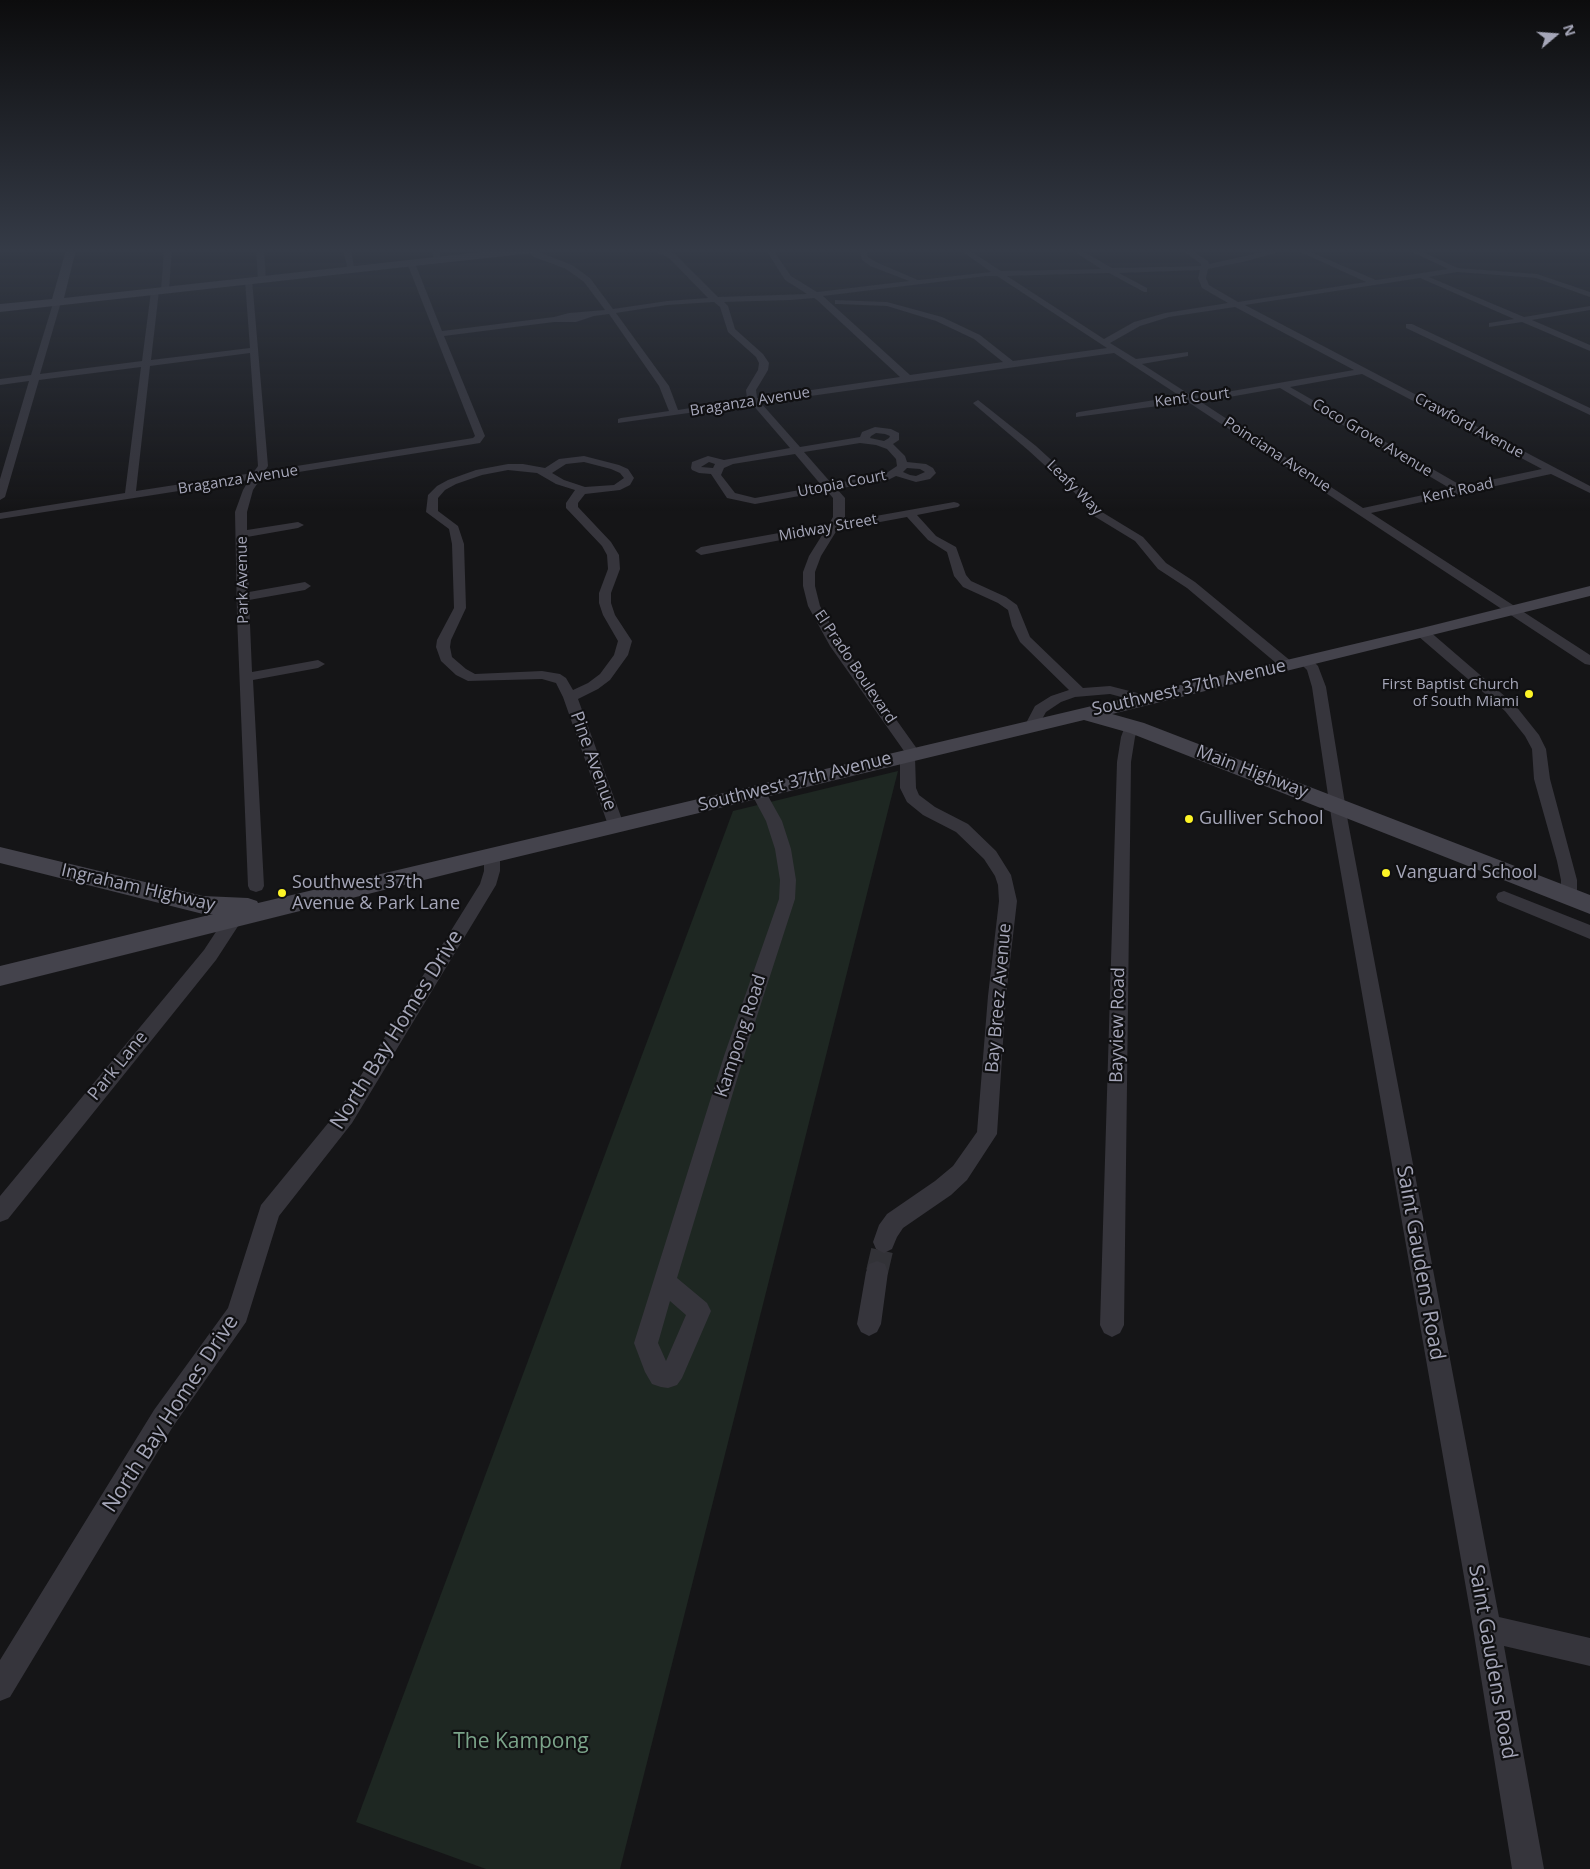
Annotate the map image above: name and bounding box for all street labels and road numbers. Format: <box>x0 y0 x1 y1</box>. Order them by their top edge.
street label: Braganza Avenue <box>689 384 811 420</box>
street label: Kent Court <box>1154 384 1230 412</box>
street label: Crawford Avenue <box>1411 390 1527 462</box>
street label: Coco Grove Avenue <box>1309 395 1435 481</box>
street label: Poinciana Avenue <box>1220 414 1334 496</box>
street label: Leafy Way <box>1043 457 1105 519</box>
street label: Braganza Avenue <box>177 462 299 498</box>
street label: Utopia Court <box>796 467 888 501</box>
street label: Kent Road <box>1421 475 1495 507</box>
street label: Midway Street <box>777 510 879 546</box>
street label: Park Avenue <box>233 536 253 624</box>
street label: El Prado Boulevard <box>810 607 900 727</box>
street label: Southwest 37th Avenue <box>1090 655 1288 721</box>
street label: Pine Avenue <box>565 709 621 813</box>
street label: Main Highway <box>1193 741 1311 803</box>
street label: Southwest 37th Avenue <box>696 748 894 816</box>
street label: Ingraham Highway <box>59 860 217 916</box>
street label: Bay Breez Avenue <box>982 922 1016 1074</box>
street label: North Bay Homes Drive <box>325 926 469 1134</box>
street label: Bayview Road <box>1106 967 1130 1083</box>
street label: Kampong Road <box>711 972 771 1100</box>
street label: Park Lane <box>84 1027 152 1105</box>
street label: Saint Gaudens Road <box>1390 1164 1450 1362</box>
street label: North Bay Homes Drive <box>98 1311 244 1517</box>
street label: Saint Gaudens Road <box>1462 1563 1522 1761</box>

